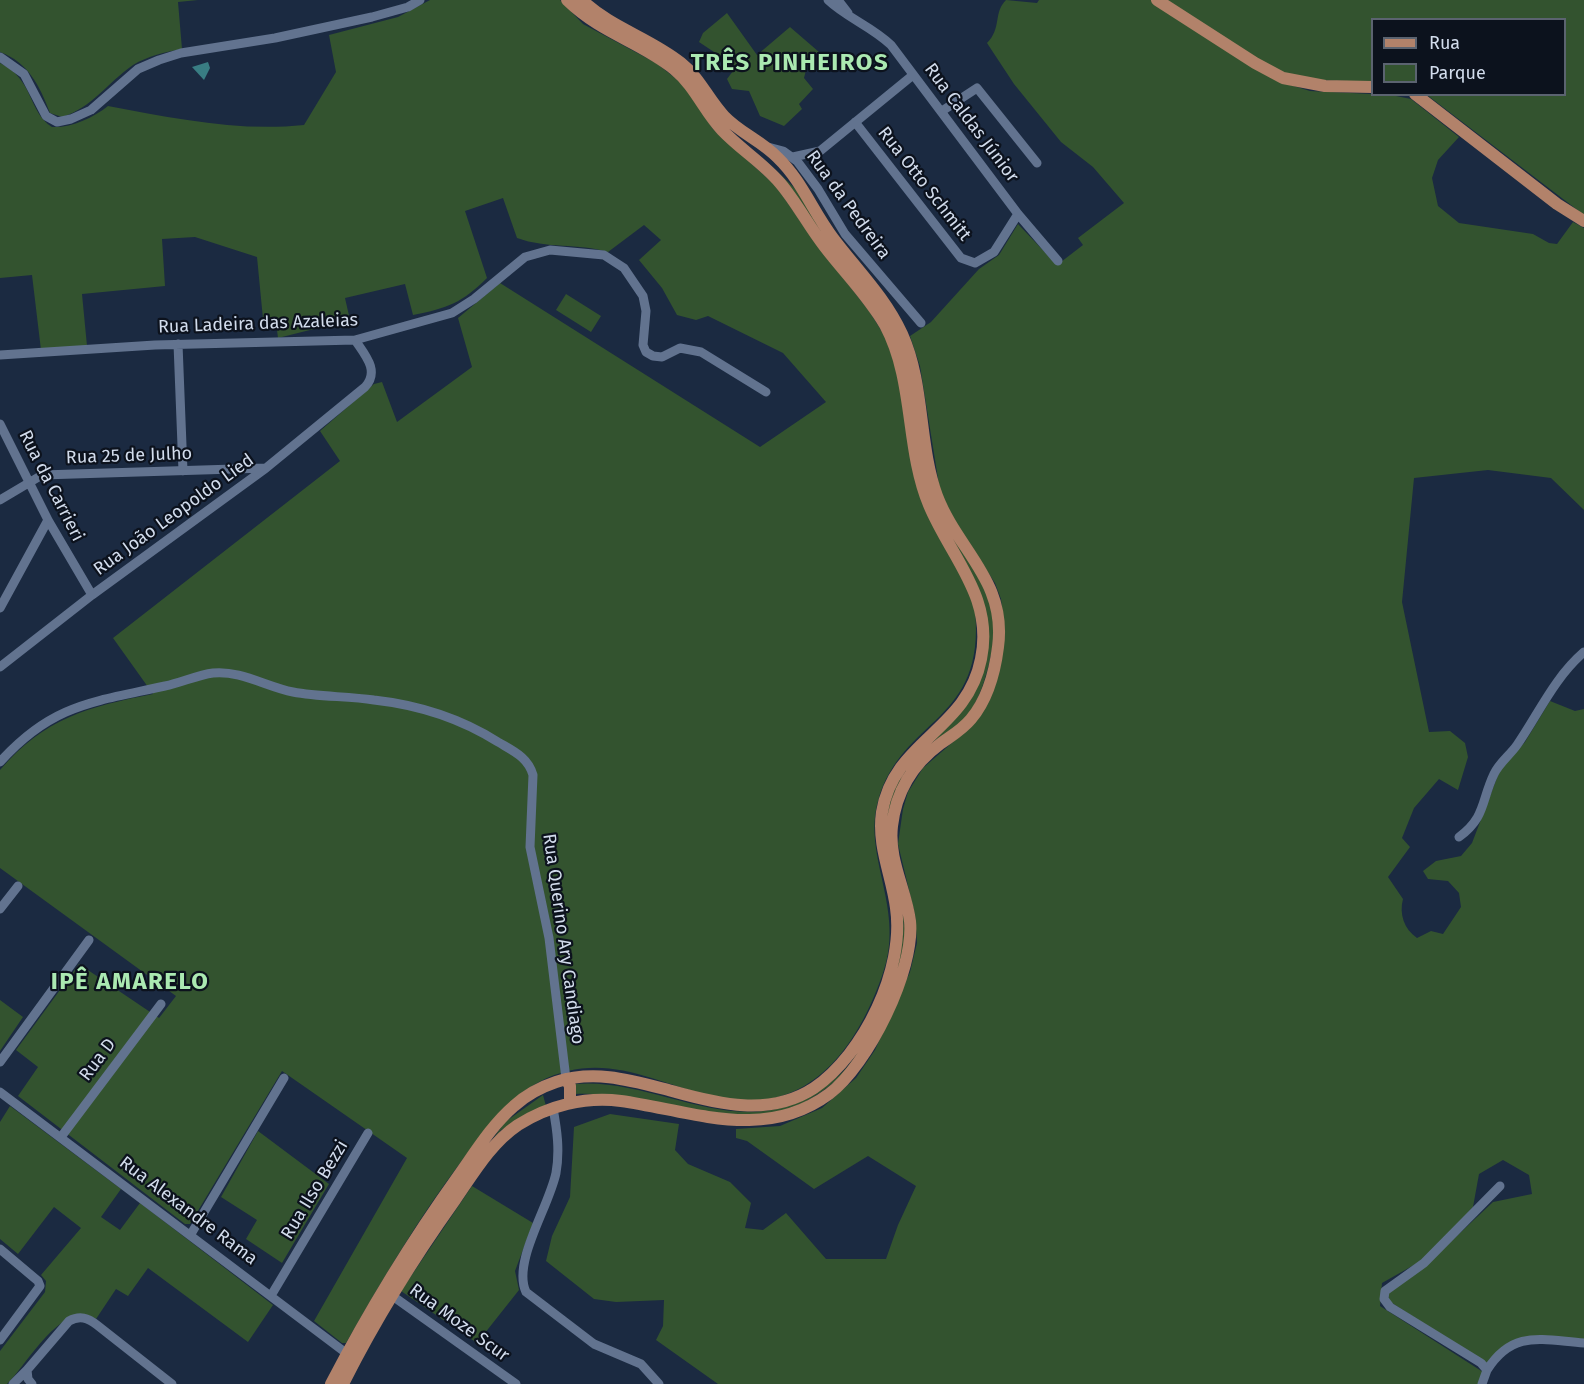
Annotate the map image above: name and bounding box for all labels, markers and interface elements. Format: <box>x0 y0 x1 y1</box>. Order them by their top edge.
legend <box>1371 18 1566 96</box>
text: Rua <box>1429 32 1460 54</box>
district label: TRÊS PINHEIROS <box>691 49 889 77</box>
street label: Rua Caldas Júnior <box>919 59 1023 187</box>
text: Parque <box>1429 62 1486 84</box>
street label: Rua Otto Schmitt <box>873 123 975 245</box>
street label: Rua da Pedreira <box>801 146 895 264</box>
street label: Rua Ladeira das Azaleias <box>158 310 358 338</box>
street label: Rua da Carrieri <box>14 427 88 545</box>
street label: Rua 25 de Julho <box>66 443 192 469</box>
street label: Rua João Leopoldo Lied <box>90 450 258 580</box>
street label: Rua Querino Ary Candiago <box>538 832 588 1046</box>
district label: IPÊ AMARELO <box>51 968 209 996</box>
street label: Rua D <box>75 1035 121 1085</box>
street label: Rua Ilso Bezzi <box>277 1137 353 1243</box>
street label: Rua Alexandre Rama <box>115 1152 261 1270</box>
street label: Rua Moze Scur <box>405 1279 513 1367</box>

